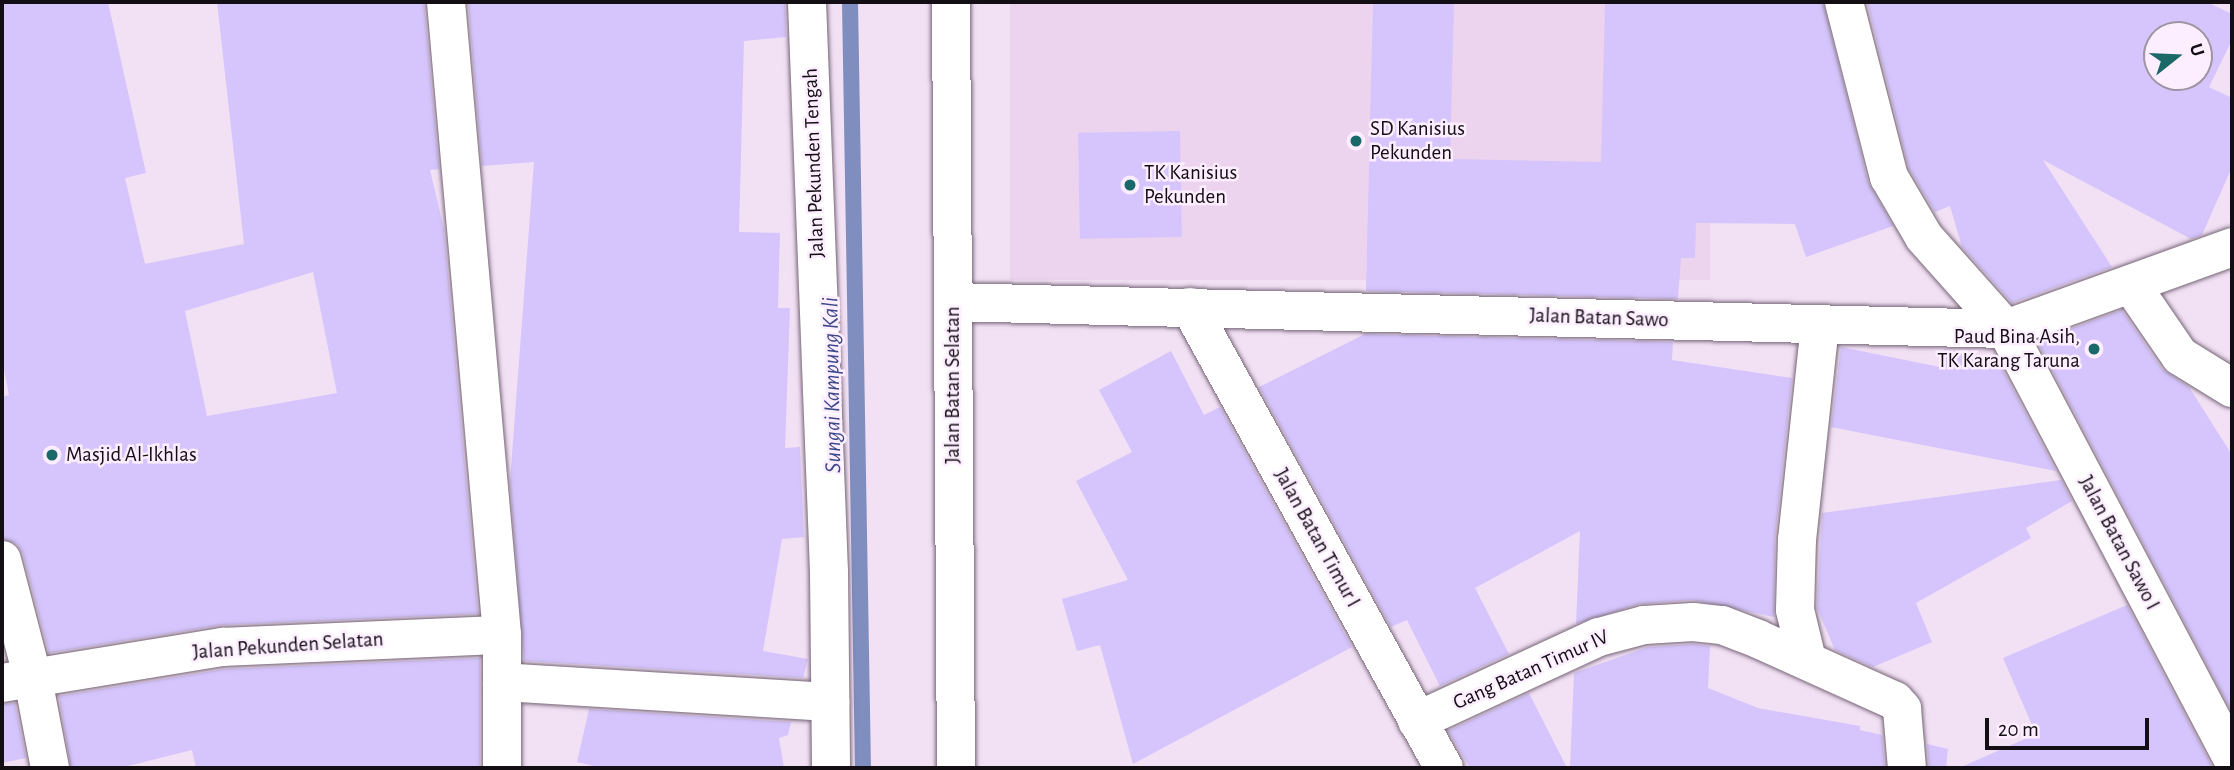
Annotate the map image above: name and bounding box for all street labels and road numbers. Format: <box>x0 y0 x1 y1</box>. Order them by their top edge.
street label: Jalan Pekunden Tengah <box>798 67 830 259</box>
street label: Jalan Batan Sawo <box>1529 303 1669 333</box>
street label: Jalan Batan Selatan <box>940 306 966 464</box>
street label: Jalan Batan Timur I <box>1268 464 1366 612</box>
street label: Jalan Batan Sawo I <box>2073 472 2165 614</box>
street label: Gang Batan Timur IV <box>1449 624 1613 716</box>
street label: Jalan Pekunden Selatan <box>192 627 384 665</box>

